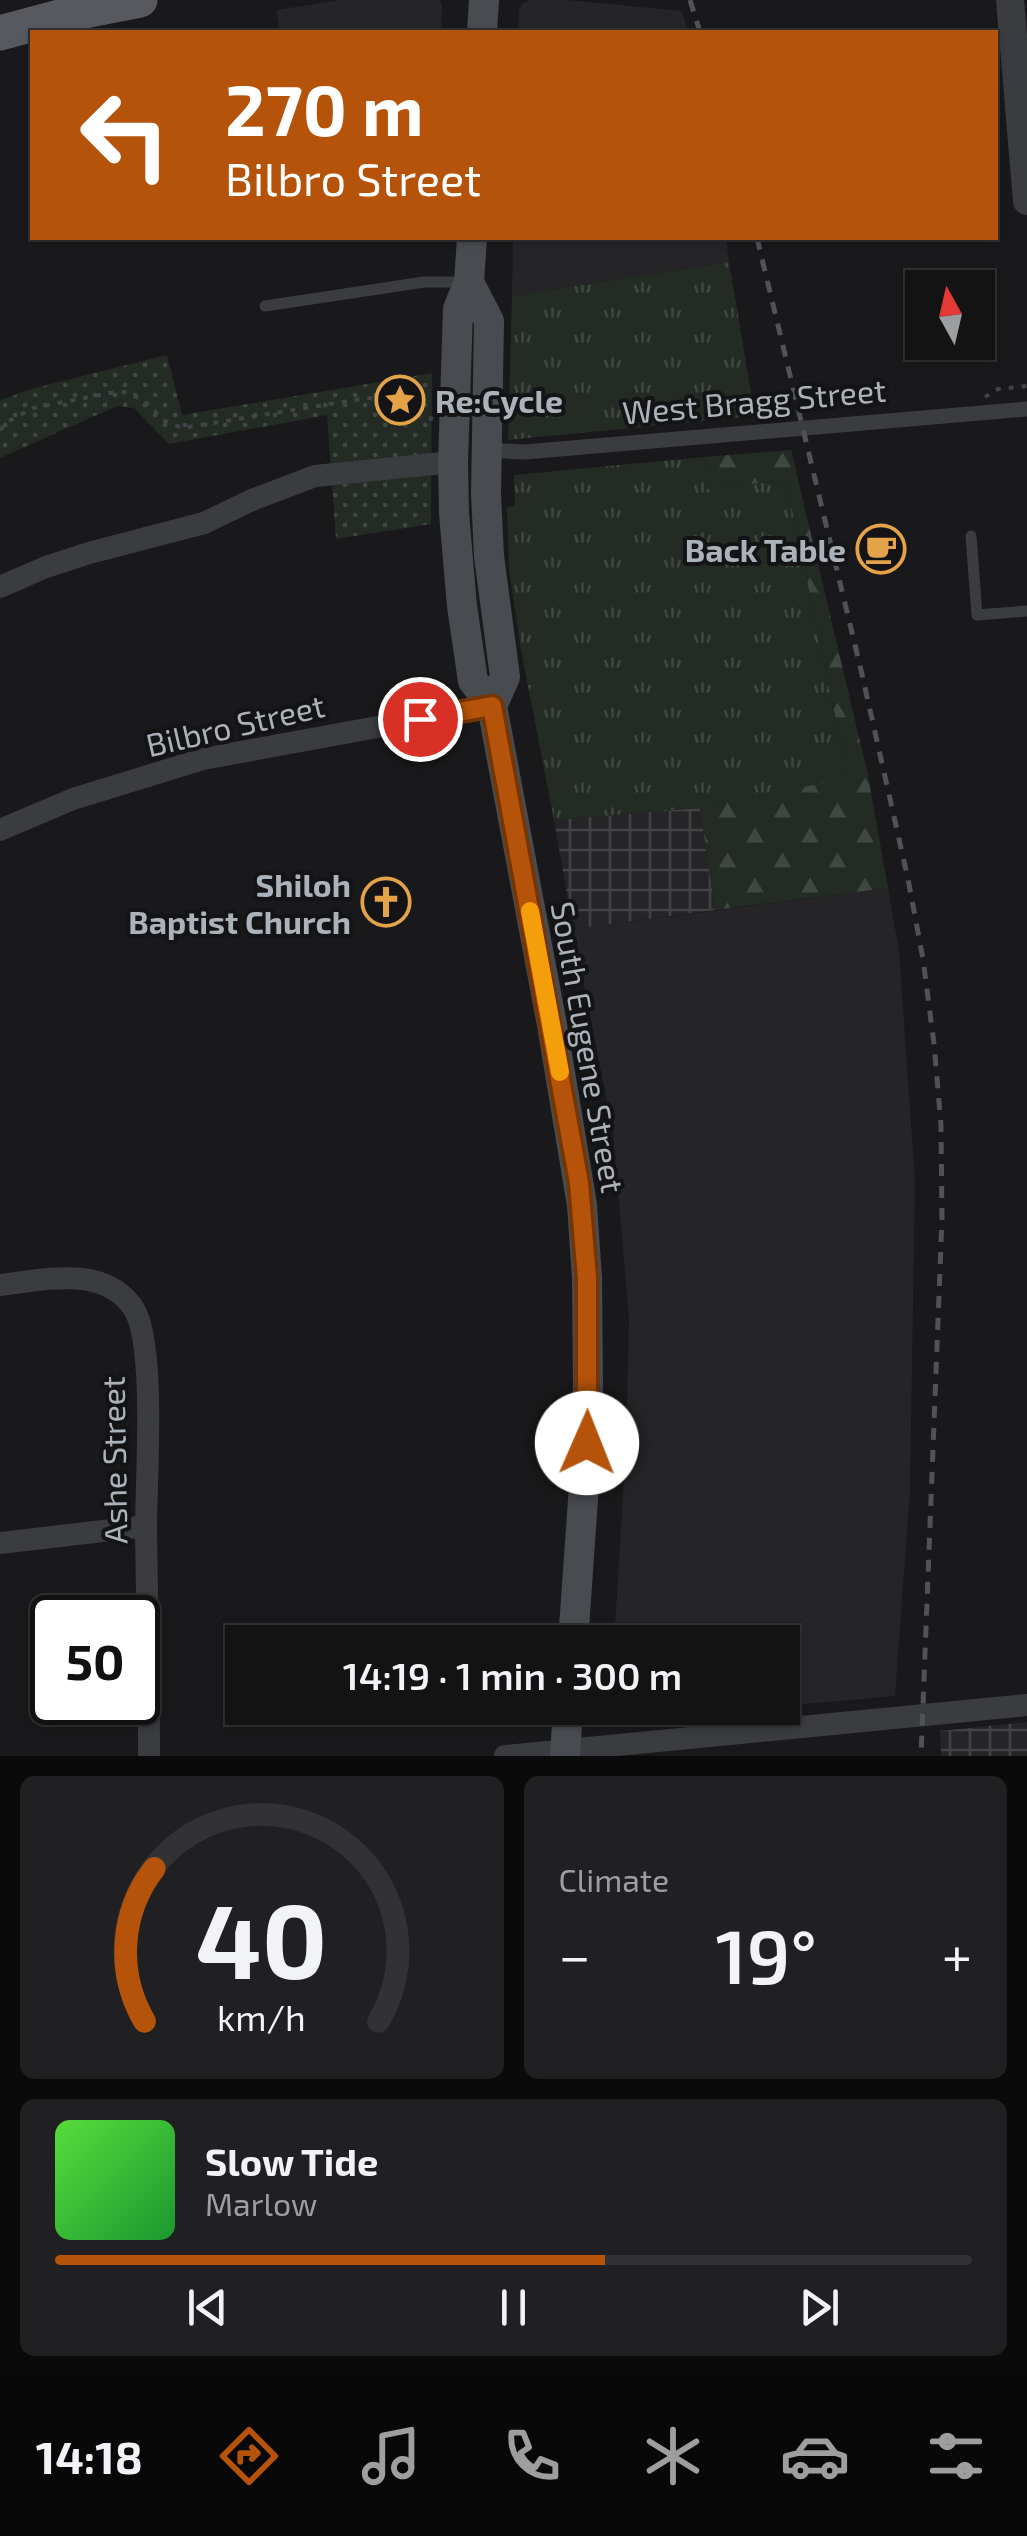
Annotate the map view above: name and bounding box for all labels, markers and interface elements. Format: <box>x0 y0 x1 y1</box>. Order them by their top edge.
text: 270 m <box>225 66 424 150</box>
icon: left <box>60 70 190 200</box>
text: Bilbro Street <box>225 151 481 205</box>
north arrow <box>905 270 995 360</box>
map controls <box>905 270 995 360</box>
street label: West Bragg Street <box>621 370 887 430</box>
place icon: Re:Cycle <box>374 374 426 426</box>
place label: Re:Cycle <box>435 381 563 420</box>
cafe icon: Back Table <box>855 523 907 575</box>
place label: Back Table <box>685 530 846 568</box>
pin <box>378 677 463 762</box>
street label: Bilbro Street <box>142 685 328 763</box>
icon: arrive <box>393 692 448 747</box>
place label: Shiloh Baptist Church <box>128 865 351 940</box>
church icon: Shiloh Baptist Church <box>360 876 412 928</box>
street label: South Eugene Street <box>545 898 633 1196</box>
street label: Ashe Street <box>93 1376 133 1544</box>
position arrow <box>535 1391 639 1495</box>
speed limit sign: 50 <box>30 1595 160 1725</box>
text: 14:19 · 1 min · 300 m <box>343 1652 682 1698</box>
text: Climate <box>559 1860 669 1898</box>
text: 40 <box>196 1875 328 2000</box>
text: 19° <box>715 1909 817 1999</box>
text: − <box>559 1921 591 1987</box>
text: + <box>942 1921 972 1987</box>
text: km/h <box>217 1995 306 2038</box>
text: Slow Tide <box>205 2138 378 2184</box>
text: Marlow <box>205 2184 317 2222</box>
icon: previous <box>180 2280 235 2335</box>
icon: pause <box>486 2280 541 2335</box>
icon: next <box>792 2280 847 2335</box>
icon: directions <box>214 2421 284 2491</box>
icon: music <box>356 2421 426 2491</box>
icon: phone <box>497 2421 567 2491</box>
icon: climate <box>638 2421 708 2491</box>
icon: car <box>780 2421 850 2491</box>
icon: filters <box>921 2421 991 2491</box>
text: 14:18 <box>36 2429 143 2483</box>

